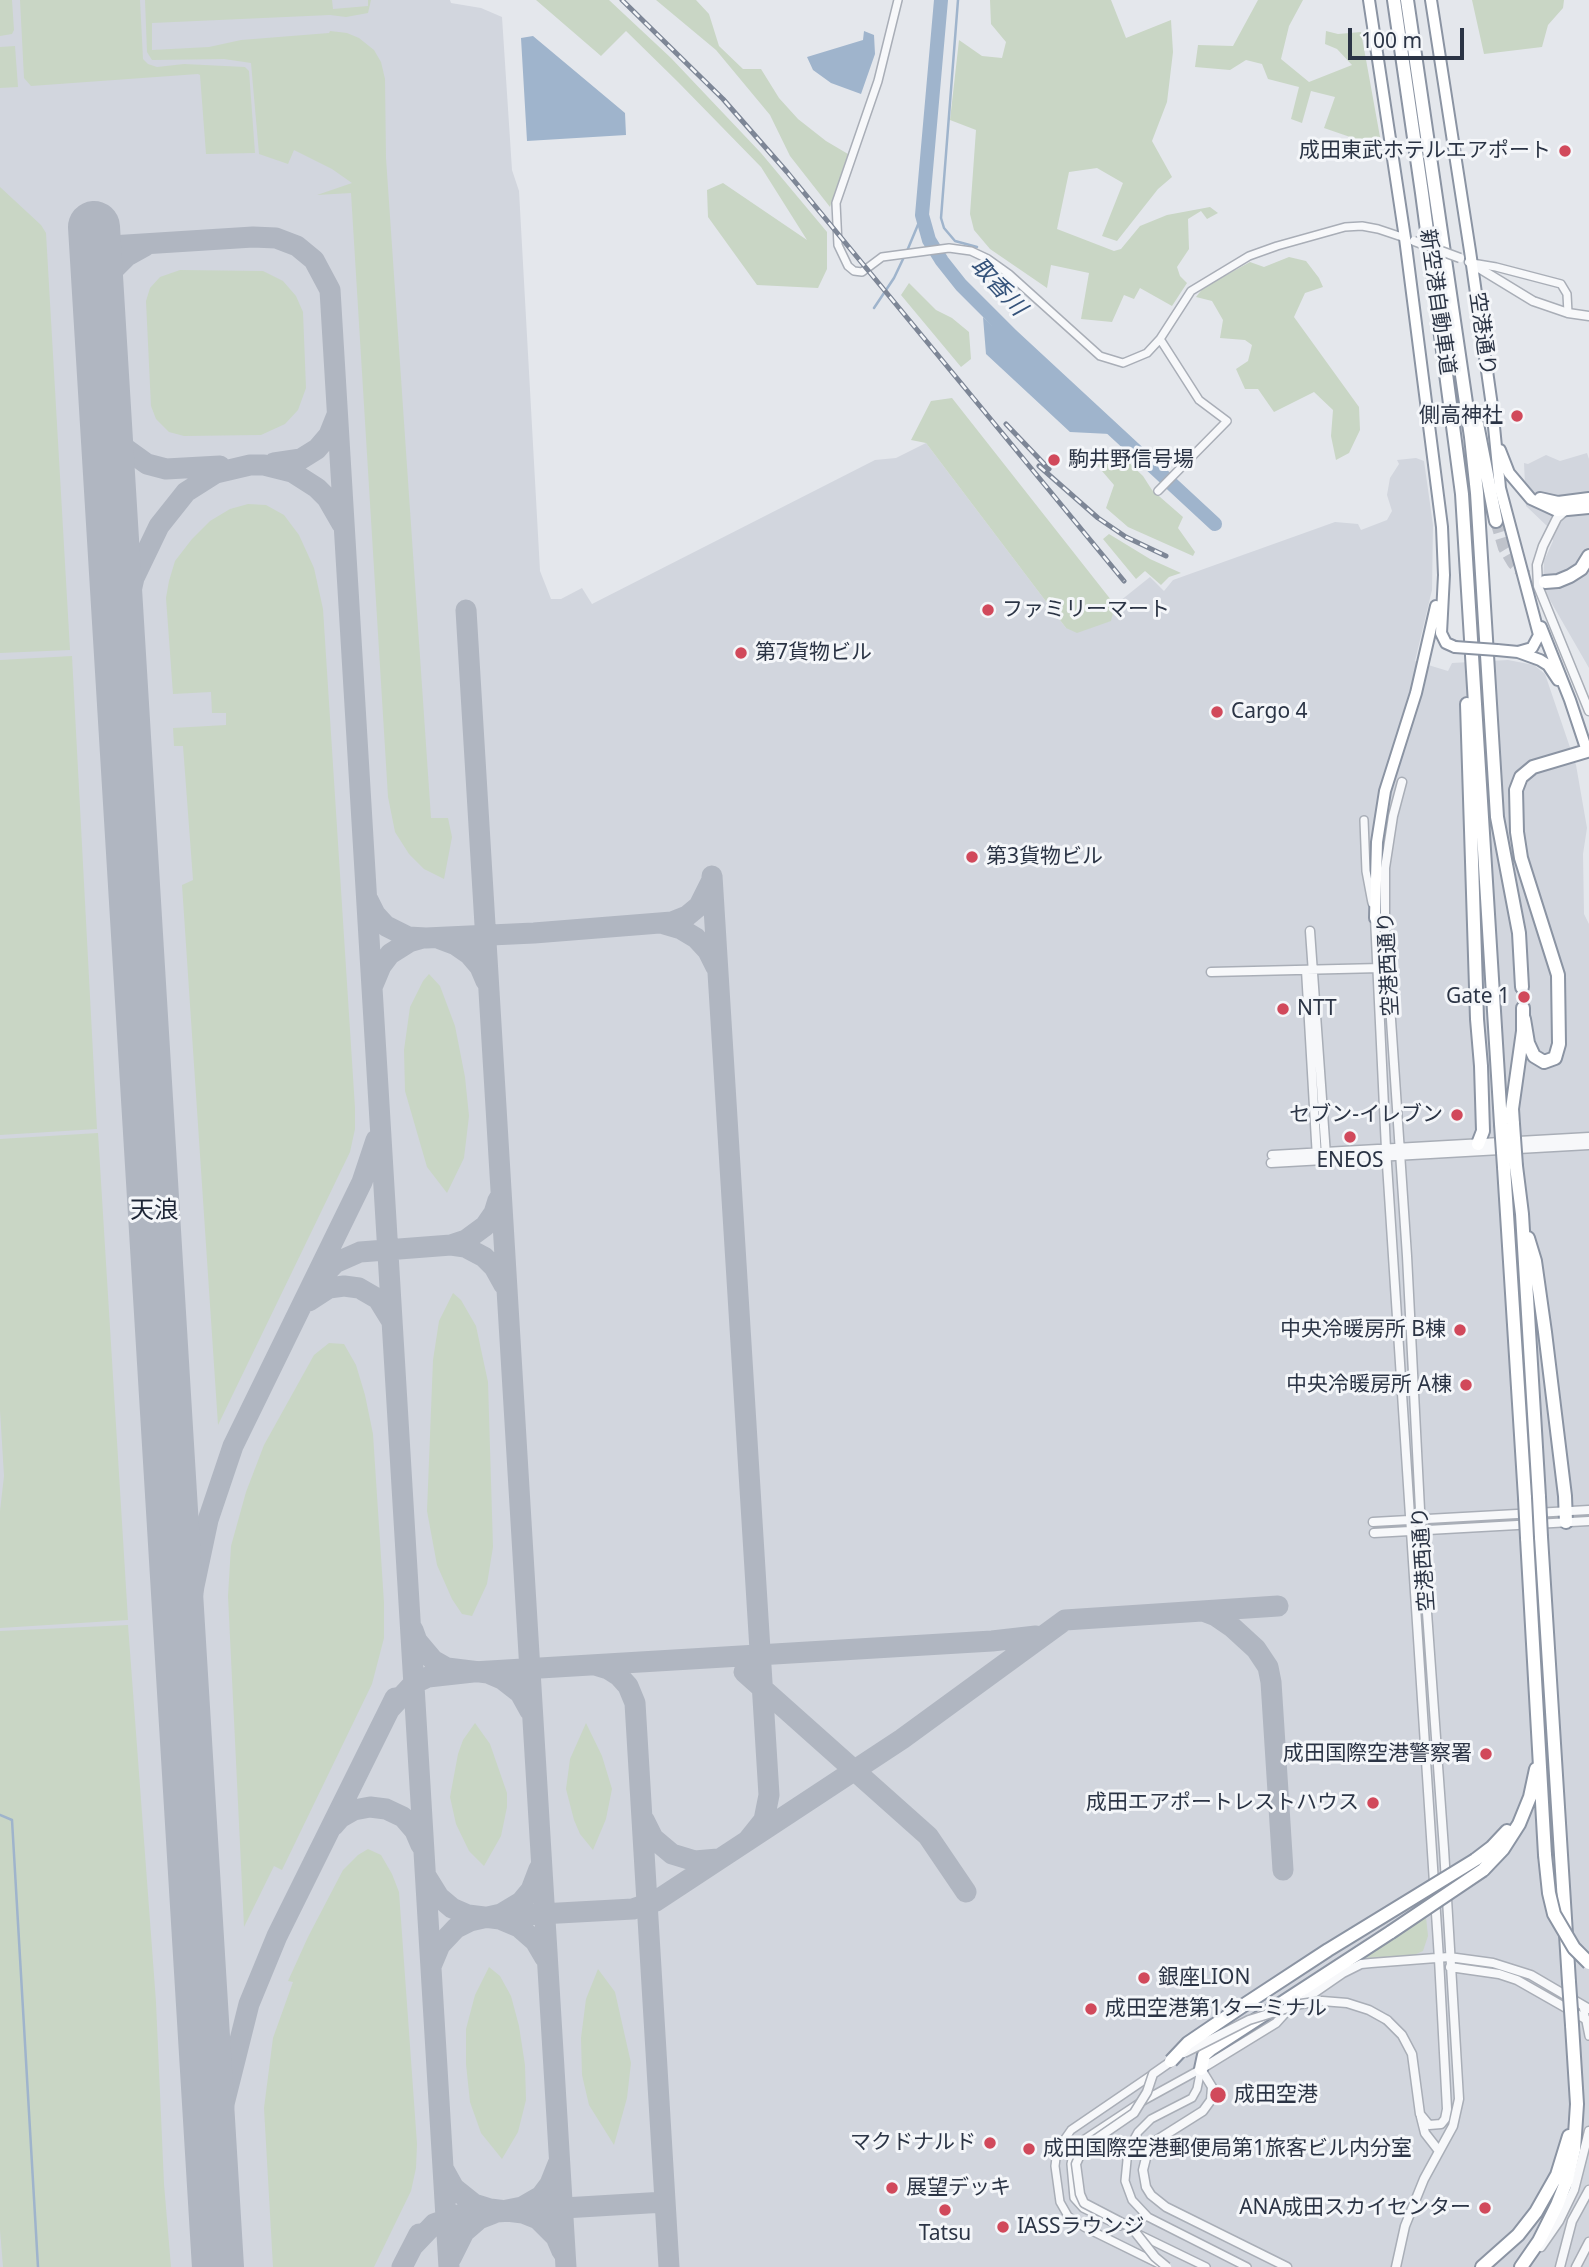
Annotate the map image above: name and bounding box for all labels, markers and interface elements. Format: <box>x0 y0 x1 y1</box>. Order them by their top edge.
scale bar <box>1351 14 1466 58</box>
text: 100 m <box>1361 26 1422 54</box>
place label: 成田東武ホテルエアポート <box>1299 138 1551 164</box>
marker: 成田東武ホテルエアポート <box>1557 143 1573 159</box>
street label: 新空港自動車道 <box>1414 227 1460 377</box>
water label: 取香川 <box>964 252 1032 322</box>
street label: 空港通り <box>1464 291 1500 377</box>
place label: 側高神社 <box>1419 403 1503 429</box>
marker: 側高神社 <box>1509 408 1525 424</box>
place label: 駒井野信号場 <box>1068 447 1194 473</box>
marker: 駒井野信号場 <box>1046 452 1062 468</box>
place label: ファミリーマート <box>1002 597 1170 623</box>
marker: ファミリーマート <box>980 602 996 618</box>
place label: 第7貨物ビル <box>755 640 872 666</box>
marker: 第7貨物ビル <box>733 645 749 661</box>
place label: Cargo 4 <box>1231 699 1308 725</box>
marker: Cargo 4 <box>1209 704 1225 720</box>
place label: 第3貨物ビル <box>986 844 1103 870</box>
marker: 第3貨物ビル <box>964 849 980 865</box>
street label: 空港西通り <box>1374 911 1404 1017</box>
place label: Gate 1 <box>1446 984 1510 1010</box>
marker: Gate 1 <box>1516 989 1532 1005</box>
place label: NTT <box>1297 996 1337 1022</box>
marker: NTT <box>1275 1001 1291 1017</box>
place label: セブン-イレブン <box>1289 1102 1443 1128</box>
marker: セブン-イレブン <box>1449 1107 1465 1123</box>
marker: ENEOS <box>1342 1129 1358 1145</box>
place label: ENEOS <box>1316 1148 1384 1174</box>
district label: 天浪 <box>130 1197 178 1225</box>
place label: 中央冷暖房所 B棟 <box>1280 1317 1446 1343</box>
marker: 中央冷暖房所 B棟 <box>1452 1322 1468 1338</box>
place label: 中央冷暖房所 A棟 <box>1286 1372 1452 1398</box>
marker: 中央冷暖房所 A棟 <box>1458 1377 1474 1393</box>
street label: 空港西通り <box>1408 1506 1440 1612</box>
place label: 成田国際空港警察署 <box>1283 1741 1472 1767</box>
marker: 成田国際空港警察署 <box>1478 1746 1494 1762</box>
place label: 成田エアポートレストハウス <box>1086 1790 1359 1816</box>
marker: 成田エアポートレストハウス <box>1365 1795 1381 1811</box>
place label: 銀座LION <box>1158 1965 1250 1991</box>
marker: 銀座LION <box>1136 1970 1152 1986</box>
place label: 成田空港第1ターミナル <box>1105 1996 1327 2022</box>
marker: 成田空港第1ターミナル <box>1083 2001 1099 2017</box>
place label: 成田空港 <box>1234 2082 1318 2108</box>
marker: 成田空港 <box>1208 2085 1228 2105</box>
place label: マクドナルド <box>850 2130 976 2156</box>
marker: マクドナルド <box>982 2135 998 2151</box>
place label: 成田国際空港郵便局第1旅客ビル内分室 <box>1043 2136 1412 2162</box>
marker: 成田国際空港郵便局第1旅客ビル内分室 <box>1021 2141 1037 2157</box>
place label: 展望デッキ <box>906 2175 1011 2201</box>
marker: 展望デッキ <box>884 2180 900 2196</box>
place label: ANA成田スカイセンター <box>1239 2195 1471 2221</box>
marker: ANA成田スカイセンター <box>1477 2200 1493 2216</box>
marker: Tatsu <box>937 2202 953 2218</box>
place label: IASSラウンジ <box>1017 2214 1145 2240</box>
marker: IASSラウンジ <box>995 2219 1011 2235</box>
place label: Tatsu <box>919 2221 971 2247</box>

